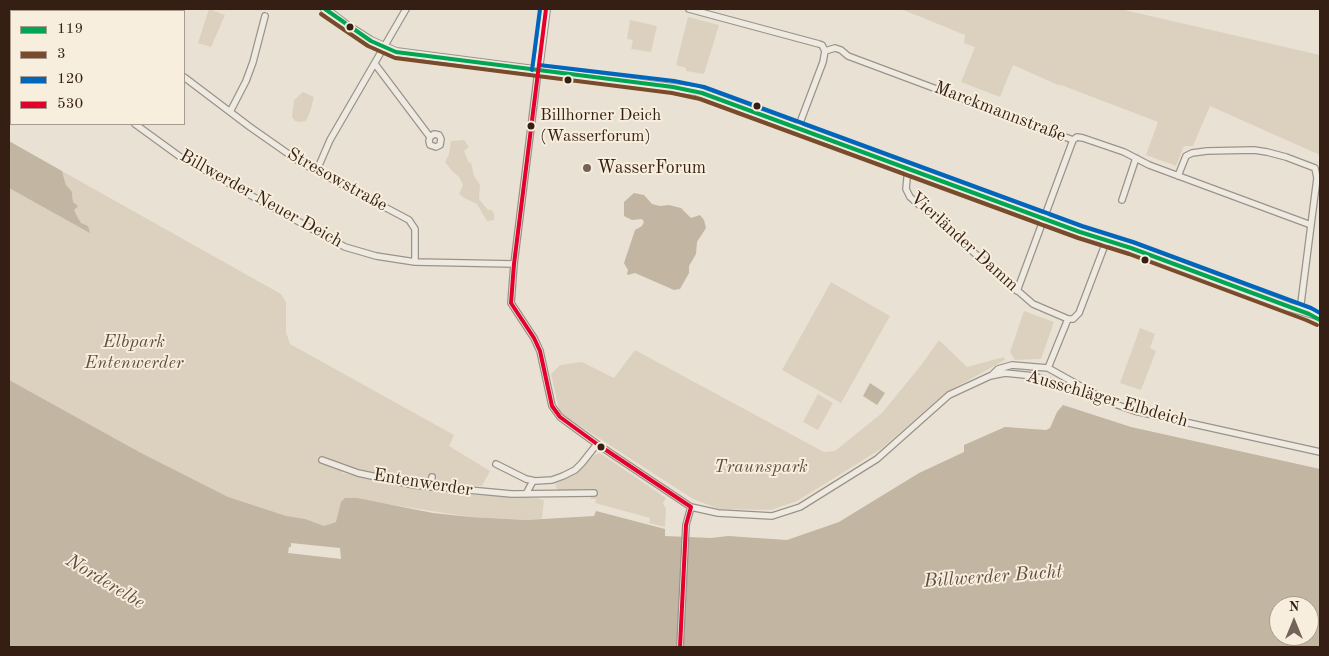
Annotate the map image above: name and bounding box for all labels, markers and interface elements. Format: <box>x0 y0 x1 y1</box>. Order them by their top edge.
legend <box>10 10 185 125</box>
text: 119 <box>57 22 83 37</box>
unlabelled marker <box>345 22 355 32</box>
text: 3 <box>57 47 66 62</box>
text: 120 <box>57 72 83 87</box>
unlabelled marker <box>563 75 573 85</box>
street label: Marckmannstraße <box>931 77 1069 147</box>
text: 530 <box>57 97 83 112</box>
unlabelled marker <box>752 101 762 111</box>
place label: Billhorner Deich (Wasserforum) <box>540 106 661 146</box>
marker: Billhorner Deich (Wasserforum) <box>526 121 536 131</box>
street label: Stresowstraße <box>283 143 391 217</box>
street label: Billwerder Neuer Deich <box>176 145 346 253</box>
place label: WasserForum <box>597 157 706 179</box>
marker: WasserForum <box>581 162 593 174</box>
street label: Vierländer Damm <box>905 188 1023 296</box>
unlabelled marker <box>1140 255 1150 265</box>
park label: Elbpark Entenwerder <box>85 331 183 374</box>
street label: Ausschläger Elbdeich <box>1024 366 1190 432</box>
unlabelled marker <box>596 442 606 452</box>
park label: Traunspark <box>714 456 808 478</box>
street label: Entenwerder <box>372 464 474 502</box>
water label: Norderelbe <box>61 550 149 614</box>
water label: Billwerder Bucht <box>923 561 1063 593</box>
north arrow <box>1269 596 1319 646</box>
text: N <box>1289 600 1299 614</box>

